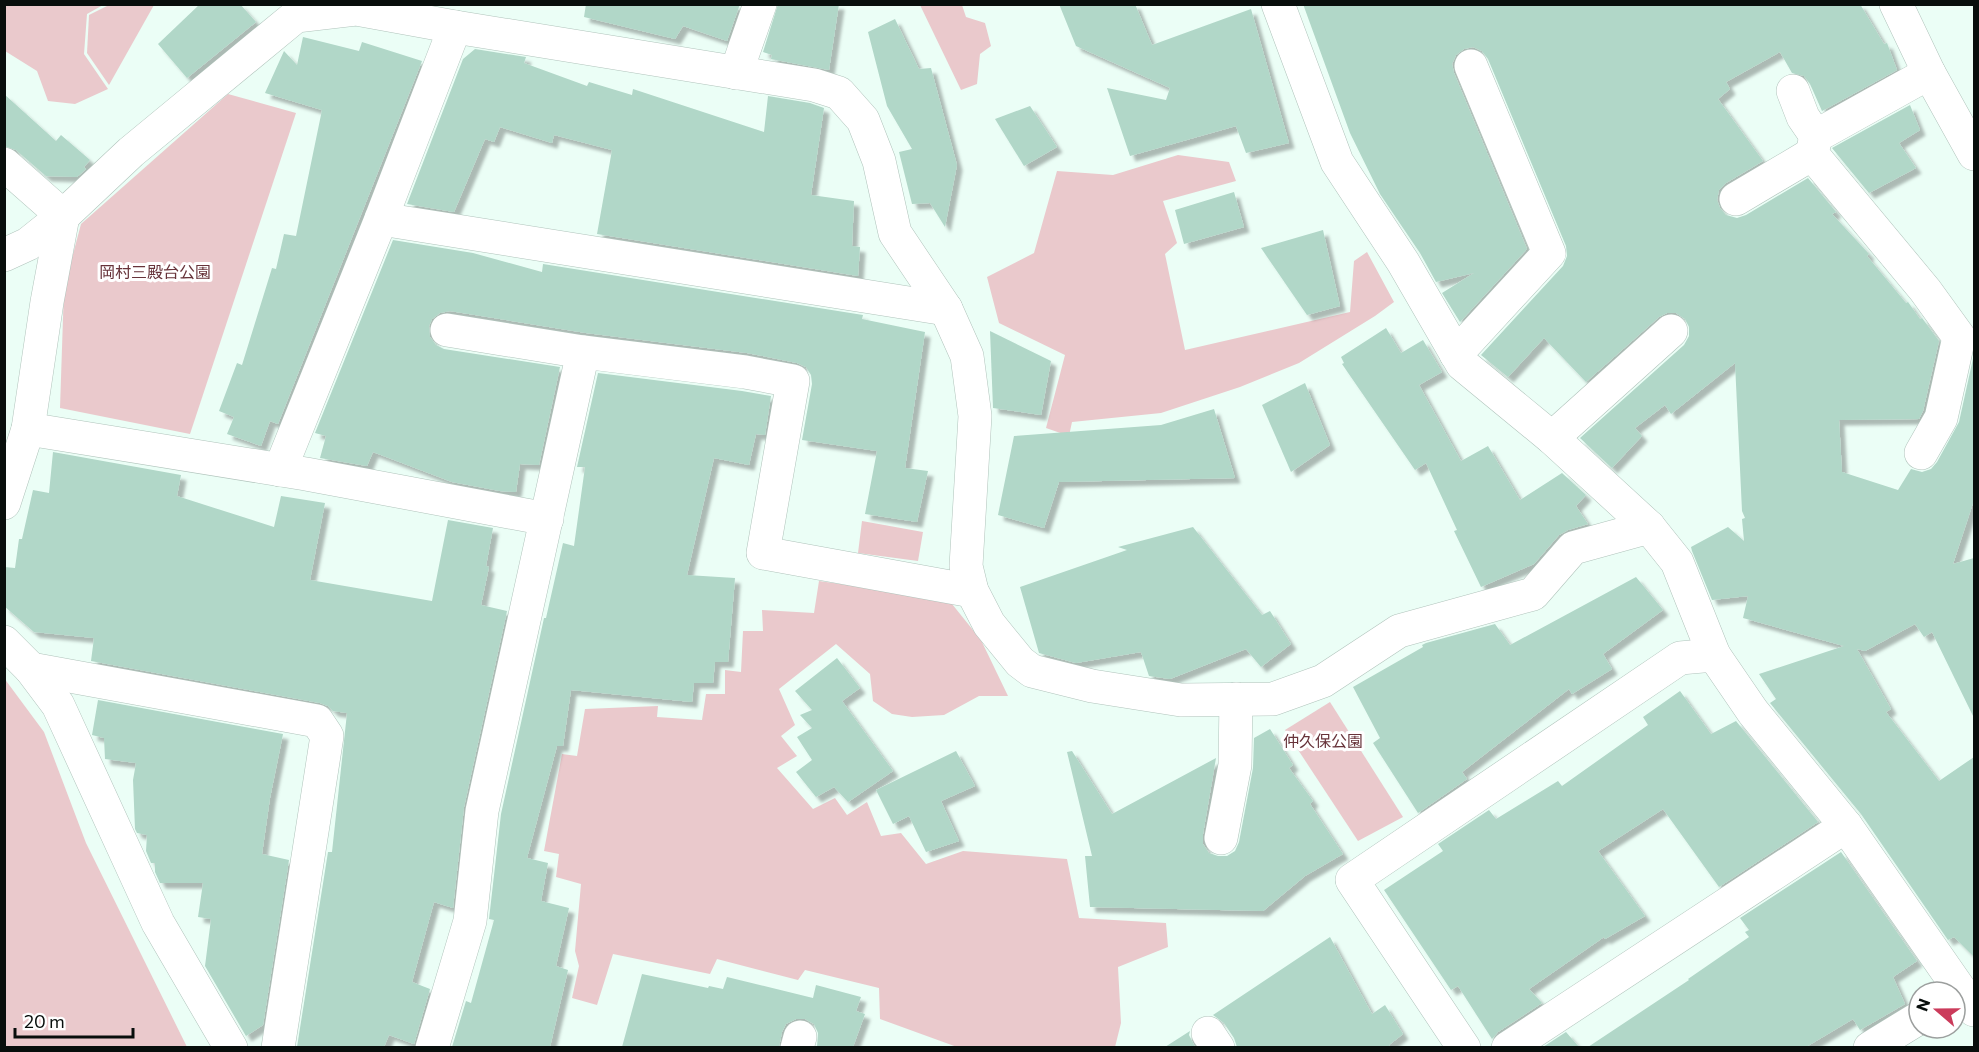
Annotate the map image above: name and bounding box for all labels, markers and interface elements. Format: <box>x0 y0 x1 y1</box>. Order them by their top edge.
park label: 岡村三殿台公園 <box>99 262 211 281</box>
park label: 仲久保公園 <box>1283 731 1363 750</box>
north arrow <box>1907 980 1967 1040</box>
text: N <box>1911 996 1933 1014</box>
scale bar <box>15 1001 134 1039</box>
text: 20 m <box>24 1010 65 1032</box>

